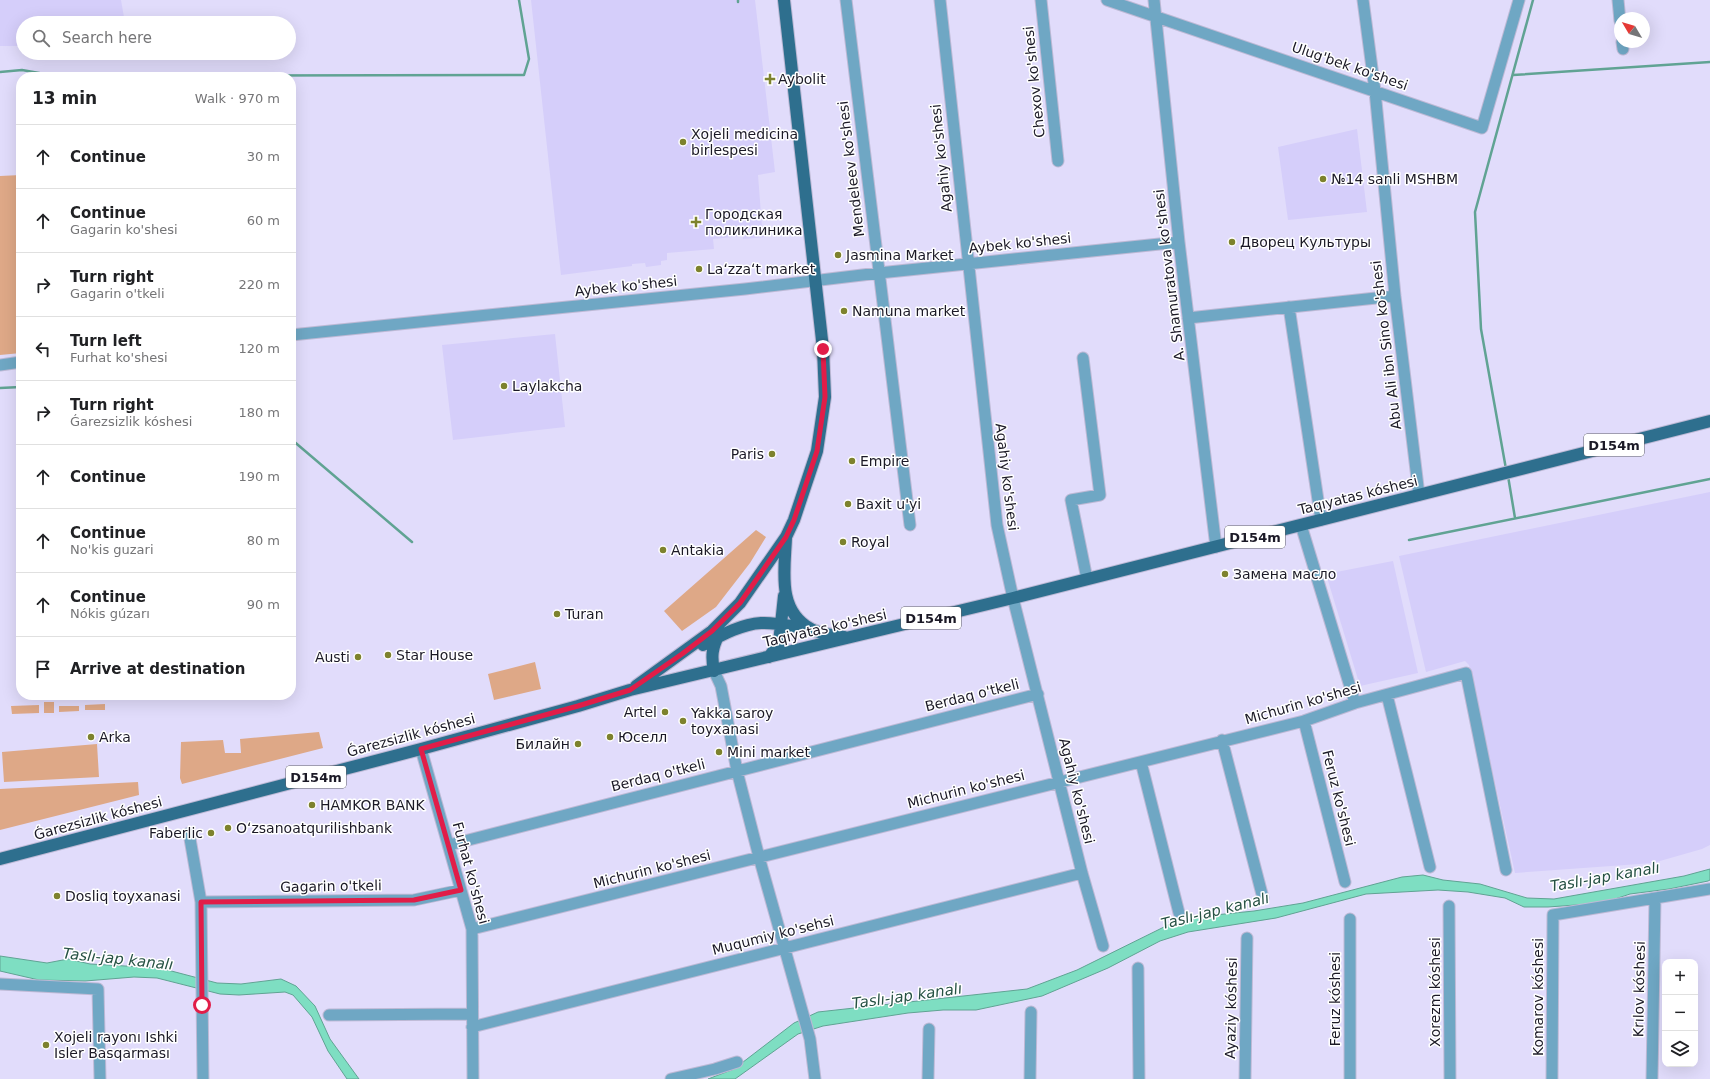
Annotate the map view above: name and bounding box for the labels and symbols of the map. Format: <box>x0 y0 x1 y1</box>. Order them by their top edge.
north arrow <box>1614 12 1650 48</box>
street label: Chexov ko'shesi <box>1020 25 1048 139</box>
street label: Ulug'bek ko'shesi <box>1290 39 1410 93</box>
place label: Aybolit <box>778 71 826 87</box>
marker: Aybolit <box>765 74 775 84</box>
street label: Mendeleev ko'shesi <box>835 100 867 238</box>
street label: Agahiy ko'shesi <box>927 103 955 213</box>
place label: Xojeli medicina birlespesi <box>691 126 798 158</box>
marker: Xojeli medicina birlespesi <box>678 137 688 147</box>
place label: №14 sanli MSHBM <box>1331 171 1458 187</box>
marker: №14 sanli MSHBM <box>1318 174 1328 184</box>
street label: A. Shamuratova ko'shesi <box>1151 188 1187 362</box>
place label: Городская поликлиника <box>705 206 803 238</box>
marker: Городская поликлиника <box>690 216 702 228</box>
street label: Aybek ko'shesi <box>968 230 1072 256</box>
place label: Дворец Культуры <box>1240 234 1371 250</box>
marker: Дворец Культуры <box>1227 237 1237 247</box>
place label: Jasmina Market <box>845 247 954 263</box>
marker: Jasmina Market <box>833 250 843 260</box>
street label: Abu Ali ibn Sino ko'shesi <box>1368 259 1404 431</box>
place label: Laʻzzaʻt market <box>707 261 816 277</box>
marker: Laʻzzaʻt market <box>694 264 704 274</box>
street label: Aybek ko'shesi <box>574 273 678 299</box>
place label: Namuna market <box>852 303 966 319</box>
marker: Namuna market <box>839 306 849 316</box>
route end <box>814 340 832 358</box>
place label: Laylakcha <box>512 378 582 394</box>
marker: Laylakcha <box>499 381 509 391</box>
street label: Agahiy ko'shesi <box>992 422 1022 532</box>
road number: D154m <box>1584 434 1644 456</box>
place label: Paris <box>731 446 764 462</box>
marker: Paris <box>767 449 777 459</box>
place label: Empire <box>860 453 909 469</box>
marker: Empire <box>847 456 857 466</box>
street label: Taqıyatas kóshesi <box>1296 472 1419 518</box>
place label: Baxit u'yi <box>856 496 921 512</box>
marker: Baxit u'yi <box>843 499 853 509</box>
road number: D154m <box>1225 526 1285 548</box>
place label: Royal <box>851 534 889 550</box>
marker: Royal <box>838 537 848 547</box>
place label: Antakia <box>671 542 724 558</box>
marker: Antakia <box>658 545 668 555</box>
place label: Замена масло <box>1233 566 1336 582</box>
marker: Замена масло <box>1220 569 1230 579</box>
place label: Turan <box>564 606 604 622</box>
street label: Taqiyatas ko'shesi <box>761 606 888 650</box>
road number: D154m <box>901 607 961 629</box>
marker: Turan <box>552 609 562 619</box>
place label: Star House <box>396 647 473 663</box>
place label: Austi <box>315 649 350 665</box>
marker: Star House <box>383 650 393 660</box>
marker: Austi <box>353 652 363 662</box>
street label: Berdaq o'tkeli <box>923 676 1021 714</box>
street label: Michurin ko'shesi <box>1243 679 1363 727</box>
place label: Artel <box>624 704 657 720</box>
place label: Yakka saroy toyxanasi <box>690 705 773 737</box>
marker: Artel <box>660 707 670 717</box>
street label: Ǵarezsizlik kóshesi <box>345 709 477 760</box>
marker: Yakka saroy toyxanasi <box>678 716 688 726</box>
place label: Arka <box>99 729 131 745</box>
place label: Юселл <box>618 729 667 745</box>
marker: Arka <box>86 732 96 742</box>
marker: Юселл <box>605 732 615 742</box>
place label: Билайн <box>516 736 570 752</box>
street label: Agahiy ko'shesi <box>1056 736 1098 846</box>
marker: Билайн <box>573 739 583 749</box>
place label: Mini market <box>727 744 810 760</box>
marker: Mini market <box>714 747 724 757</box>
street label: Feruz ko'shesi <box>1319 748 1359 848</box>
street label: Berdaq o'tkeli <box>609 756 707 794</box>
road number: D154m <box>286 766 346 788</box>
street label: Michurin ko'shesi <box>906 767 1026 811</box>
street label: Ǵarezsizlik kóshesi <box>32 792 164 843</box>
place label: HAMKOR BANK <box>320 797 425 813</box>
marker: HAMKOR BANK <box>307 800 317 810</box>
place label: Oʻzsanoatqurilishbank <box>236 820 393 836</box>
street label: Furhat ko'shesi <box>450 820 492 926</box>
marker: Oʻzsanoatqurilishbank <box>223 823 233 833</box>
place label: Faberlic <box>149 825 203 841</box>
marker: Faberlic <box>206 828 216 838</box>
street label: Michurin ko'shesi <box>592 847 712 891</box>
water label: Taslı-jap kanalı <box>1549 859 1661 895</box>
street label: Gagarin o'tkeli <box>280 877 382 895</box>
place label: Dosliq toyxanasi <box>65 888 181 904</box>
water label: Taslı-jap kanalı <box>1159 889 1271 933</box>
marker: Dosliq toyxanasi <box>52 891 62 901</box>
street label: Muqumiy ko'sehsi <box>710 912 836 958</box>
street label: Xorezm kóshesi <box>1427 937 1443 1047</box>
street label: Komarov kóshesi <box>1530 938 1546 1056</box>
street label: Krılov kóshesi <box>1630 941 1648 1037</box>
water label: Taslı-jap kanalı <box>62 944 174 974</box>
street label: Feruz kóshesi <box>1327 952 1343 1046</box>
street label: Ayaziy kóshesi <box>1222 957 1240 1059</box>
water label: Taslı-jap kanalı <box>851 979 963 1013</box>
route start <box>193 996 211 1014</box>
place label: Xojeli rayonı Ishki Isler Basqarması <box>54 1029 178 1061</box>
marker: Xojeli rayonı Ishki Isler Basqarması <box>41 1040 51 1050</box>

